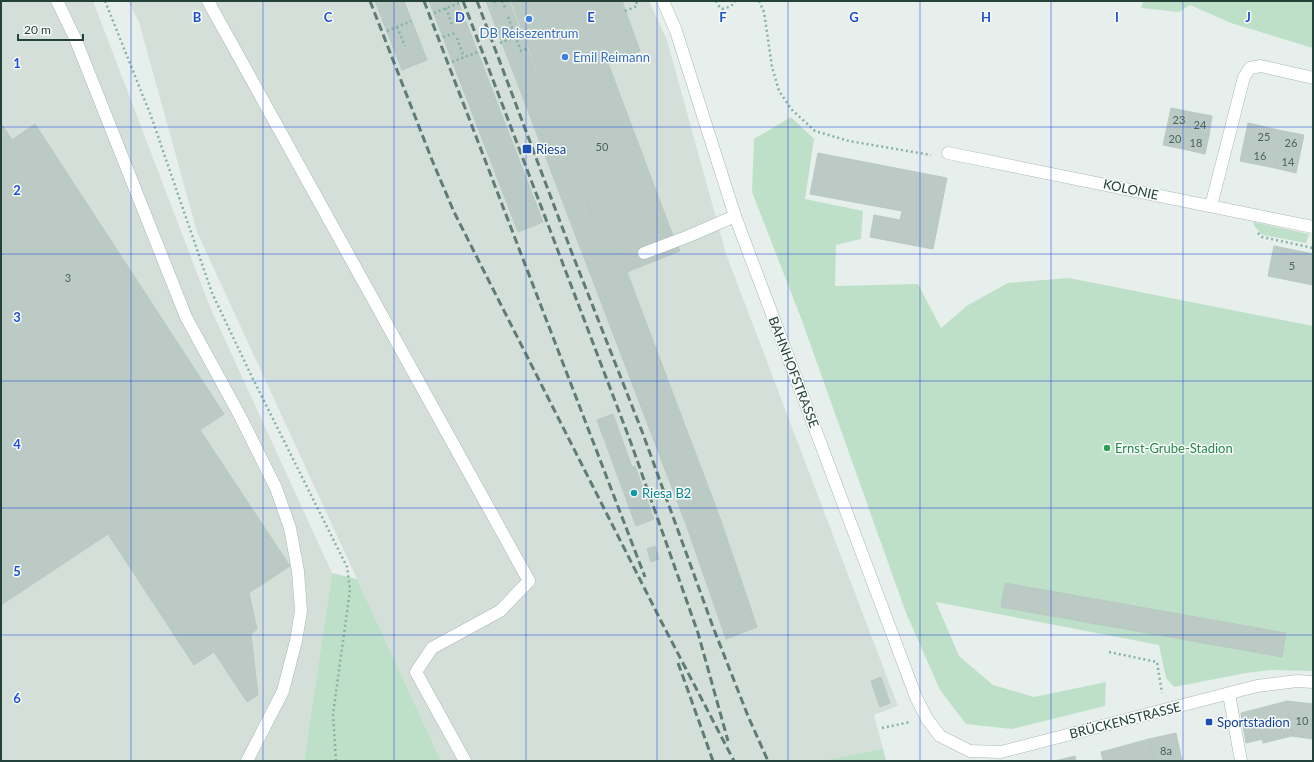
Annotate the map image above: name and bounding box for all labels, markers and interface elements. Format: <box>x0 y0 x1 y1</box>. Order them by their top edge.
text: B <box>193 9 202 25</box>
text: C <box>324 9 333 25</box>
text: D <box>455 9 465 25</box>
text: E <box>587 9 595 25</box>
text: F <box>719 9 727 25</box>
text: G <box>849 9 859 25</box>
text: H <box>981 9 991 25</box>
text: I <box>1115 9 1119 25</box>
text: J <box>1245 9 1251 25</box>
marker: DB Reisezentrum <box>524 14 534 24</box>
scale bar <box>18 16 83 42</box>
text: 20 m <box>24 22 51 37</box>
place label: DB Reisezentrum <box>480 25 578 41</box>
place label: Emil Reimann <box>573 49 650 65</box>
marker: Emil Reimann <box>560 52 570 62</box>
text: 1 <box>13 55 21 71</box>
house number: 23 <box>1173 113 1185 126</box>
house number: 24 <box>1194 118 1207 131</box>
house number: 25 <box>1258 130 1270 143</box>
house number: 20 <box>1169 132 1182 145</box>
house number: 18 <box>1190 136 1202 149</box>
house number: 26 <box>1285 136 1297 149</box>
house number: 50 <box>596 140 609 153</box>
place label: Riesa <box>536 141 566 157</box>
marker: Riesa <box>521 143 533 155</box>
house number: 16 <box>1254 149 1266 162</box>
house number: 14 <box>1282 155 1295 168</box>
street label: KOLONIE <box>1102 175 1160 203</box>
text: 2 <box>13 182 21 198</box>
house number: 5 <box>1289 259 1295 272</box>
house number: 3 <box>65 271 71 284</box>
text: 3 <box>13 309 21 325</box>
street label: BAHNHOFSTRASSE <box>765 314 823 430</box>
text: 4 <box>13 436 21 452</box>
place label: Ernst-Grube-Stadion <box>1115 440 1233 456</box>
marker: Ernst-Grube-Stadion <box>1102 443 1112 453</box>
place label: Riesa B2 <box>642 485 691 501</box>
marker: Riesa B2 <box>629 488 639 498</box>
text: 5 <box>13 563 21 579</box>
text: 6 <box>13 690 21 706</box>
street label: BRÜCKENSTRASSE <box>1068 698 1182 742</box>
place label: Sportstadion <box>1217 714 1290 730</box>
house number: 10 <box>1296 714 1309 727</box>
marker: Sportstadion <box>1204 717 1214 727</box>
house number: 8a <box>1160 744 1172 757</box>

